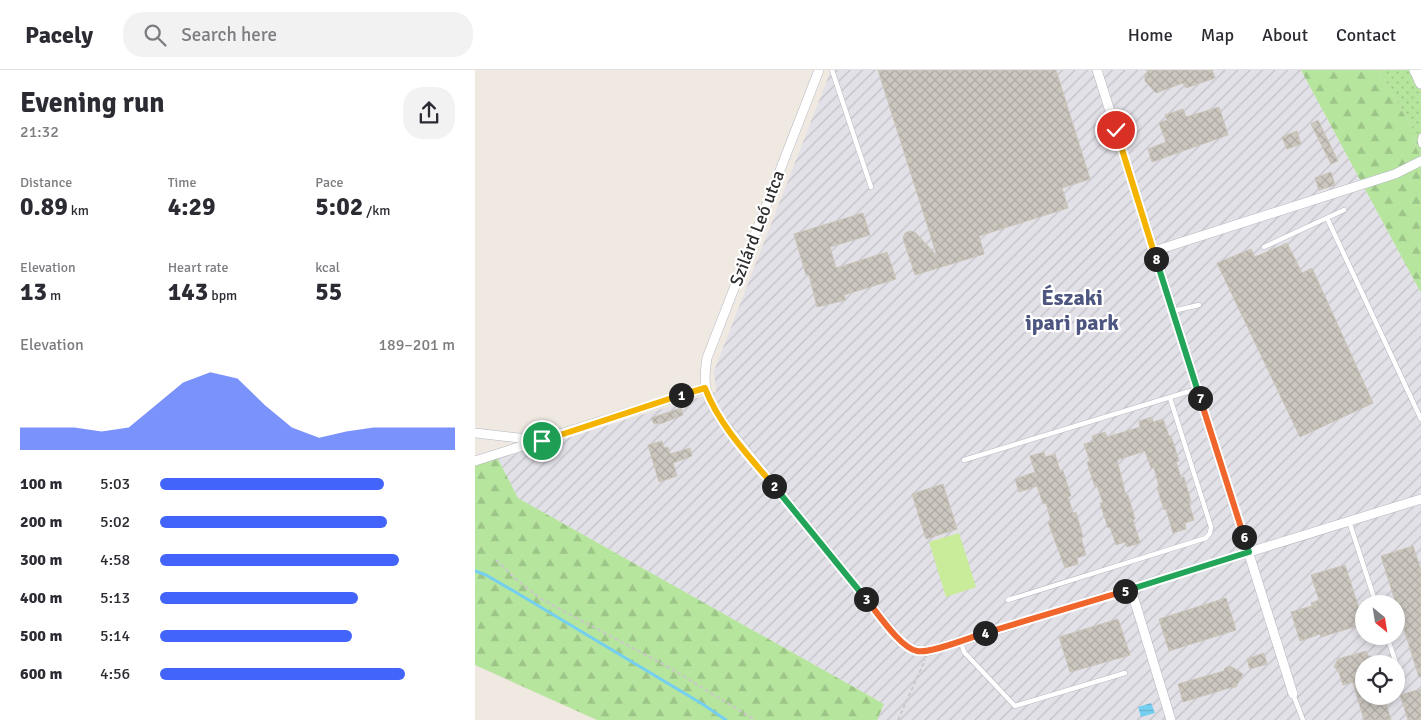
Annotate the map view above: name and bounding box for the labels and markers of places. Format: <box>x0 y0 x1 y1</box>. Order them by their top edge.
pin <box>1095 109 1137 151</box>
pin: 8 <box>1143 246 1169 272</box>
pin: 1 <box>669 382 693 408</box>
pin: 7 <box>1187 386 1213 410</box>
pin <box>521 420 563 462</box>
pin: 2 <box>761 474 787 498</box>
pin: 6 <box>1231 524 1257 550</box>
pin: 5 <box>1113 578 1137 604</box>
pin: 3 <box>853 586 879 612</box>
pin: 4 <box>973 620 997 646</box>

